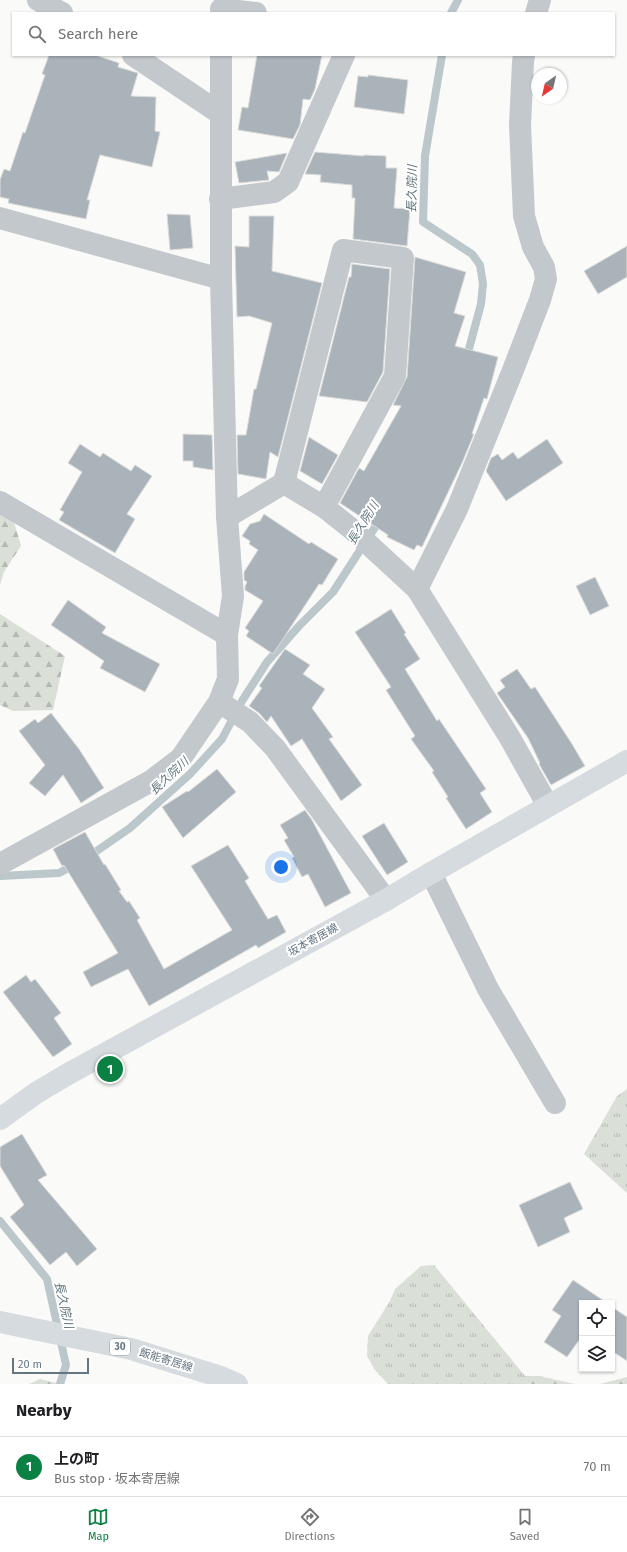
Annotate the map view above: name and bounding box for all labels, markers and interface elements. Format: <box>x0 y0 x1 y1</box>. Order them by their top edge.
search box <box>12 12 615 56</box>
icon: search <box>26 23 48 45</box>
text: Search here <box>58 25 138 43</box>
north arrow <box>531 68 567 104</box>
water label: 長久院川 <box>405 163 419 213</box>
water label: 長久院川 <box>344 497 383 547</box>
water label: 長久院川 <box>147 753 193 797</box>
your location <box>271 857 291 877</box>
street label: 坂本寄居線 <box>286 921 340 959</box>
pin: 1 <box>97 1054 123 1084</box>
water label: 長久院川 <box>52 1280 77 1332</box>
map controls <box>579 1300 615 1372</box>
button: locate <box>579 1300 615 1336</box>
button: layers <box>579 1336 615 1372</box>
road number: 30 <box>110 1339 130 1355</box>
street label: 飯能寄居線 <box>138 1346 194 1374</box>
scale bar <box>12 1356 89 1375</box>
text: 20 m <box>18 1358 42 1371</box>
text: Nearby <box>16 1400 71 1421</box>
text: 上の町 <box>54 1450 99 1468</box>
text: 1 <box>26 1459 32 1474</box>
text: 70 m <box>584 1459 611 1474</box>
text: Bus stop · 坂本寄居線 <box>54 1471 180 1486</box>
tab: Map <box>87 1506 109 1543</box>
tab: Directions <box>284 1506 335 1543</box>
tab: Saved <box>510 1506 540 1543</box>

